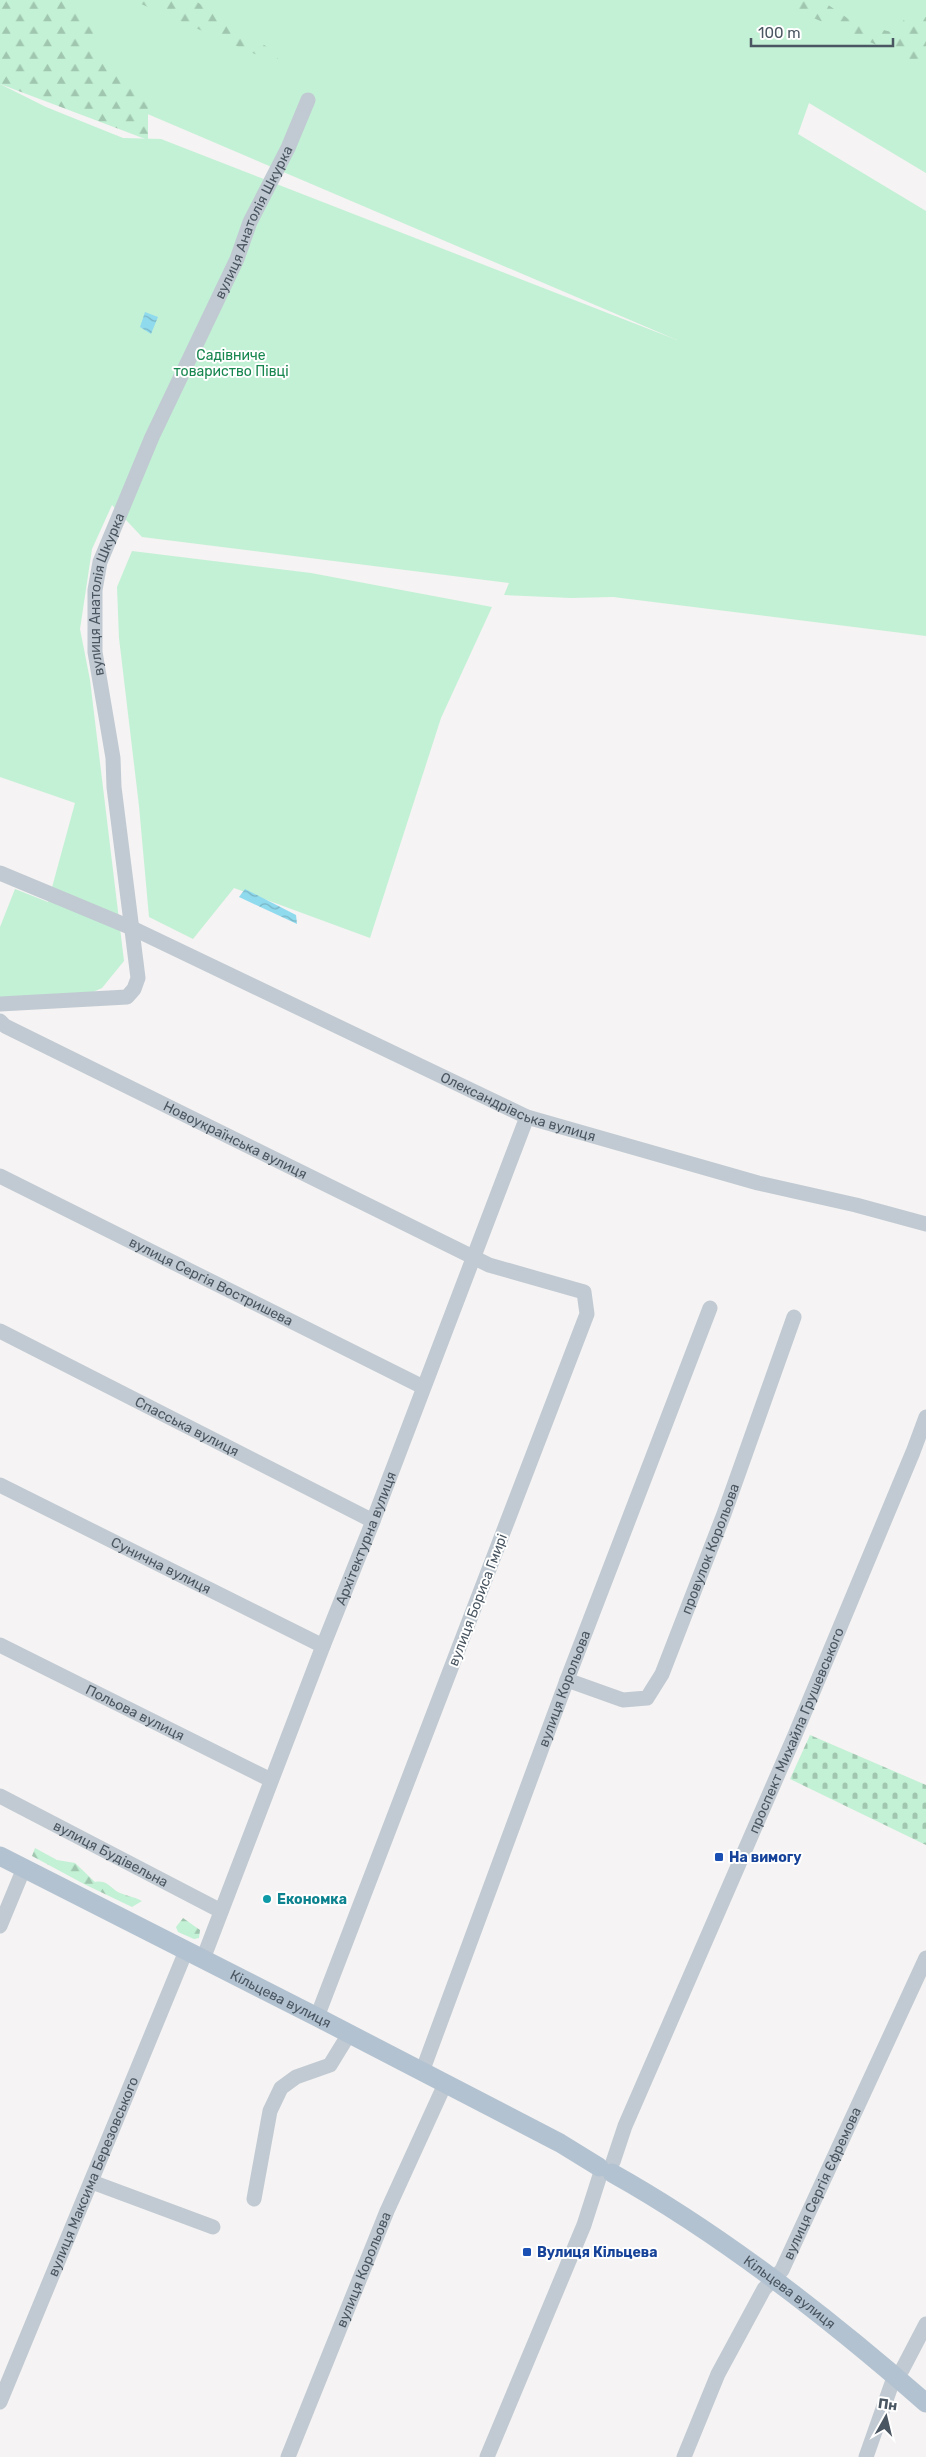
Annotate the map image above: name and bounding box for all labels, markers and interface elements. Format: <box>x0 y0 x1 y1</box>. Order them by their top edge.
scale bar <box>751 15 894 47</box>
text: 100 m <box>758 24 800 42</box>
street label: вулиця Анатолія Шкурка <box>211 143 296 302</box>
park label: Садівниче товариство Півці <box>173 347 289 380</box>
street label: вулиця Анатолія Шкурка <box>86 510 128 677</box>
street label: Олександрівська вулиця <box>438 1068 598 1145</box>
street label: Новоукраїнська вулиця <box>161 1097 310 1182</box>
street label: вулиця Сергія Востришева <box>126 1233 296 1329</box>
street label: Спасська вулиця <box>132 1393 242 1460</box>
street label: Архітектурна вулиця <box>332 1469 400 1608</box>
street label: провулок Корольова <box>678 1481 743 1617</box>
street label: вулиця Бориса Гмирі <box>445 1532 511 1668</box>
street label: Сунична вулиця <box>108 1533 214 1597</box>
street label: проспект Михайла Грушевського <box>745 1625 847 1836</box>
street label: вулиця Корольова <box>535 1628 594 1749</box>
street label: Польова вулиця <box>83 1681 187 1744</box>
street label: вулиця Будівельна <box>51 1817 171 1891</box>
place label: На вимогу <box>729 1849 802 1866</box>
marker: На вимогу <box>713 1851 725 1863</box>
place label: Економка <box>277 1891 347 1908</box>
marker: Економка <box>261 1893 273 1905</box>
street label: Кільцева вулиця <box>227 1966 334 2031</box>
street label: вулиця Максима Березовського <box>44 2074 142 2279</box>
street label: вулиця Сергія Єфремова <box>780 2104 865 2262</box>
street label: вулиця Корольова <box>333 2209 394 2330</box>
place label: Вулиця Кільцева <box>537 2244 658 2261</box>
marker: Вулиця Кільцева <box>521 2246 533 2258</box>
street label: Кільцева вулиця <box>740 2251 839 2332</box>
north arrow <box>861 2392 911 2442</box>
text: Пн <box>877 2395 899 2414</box>

